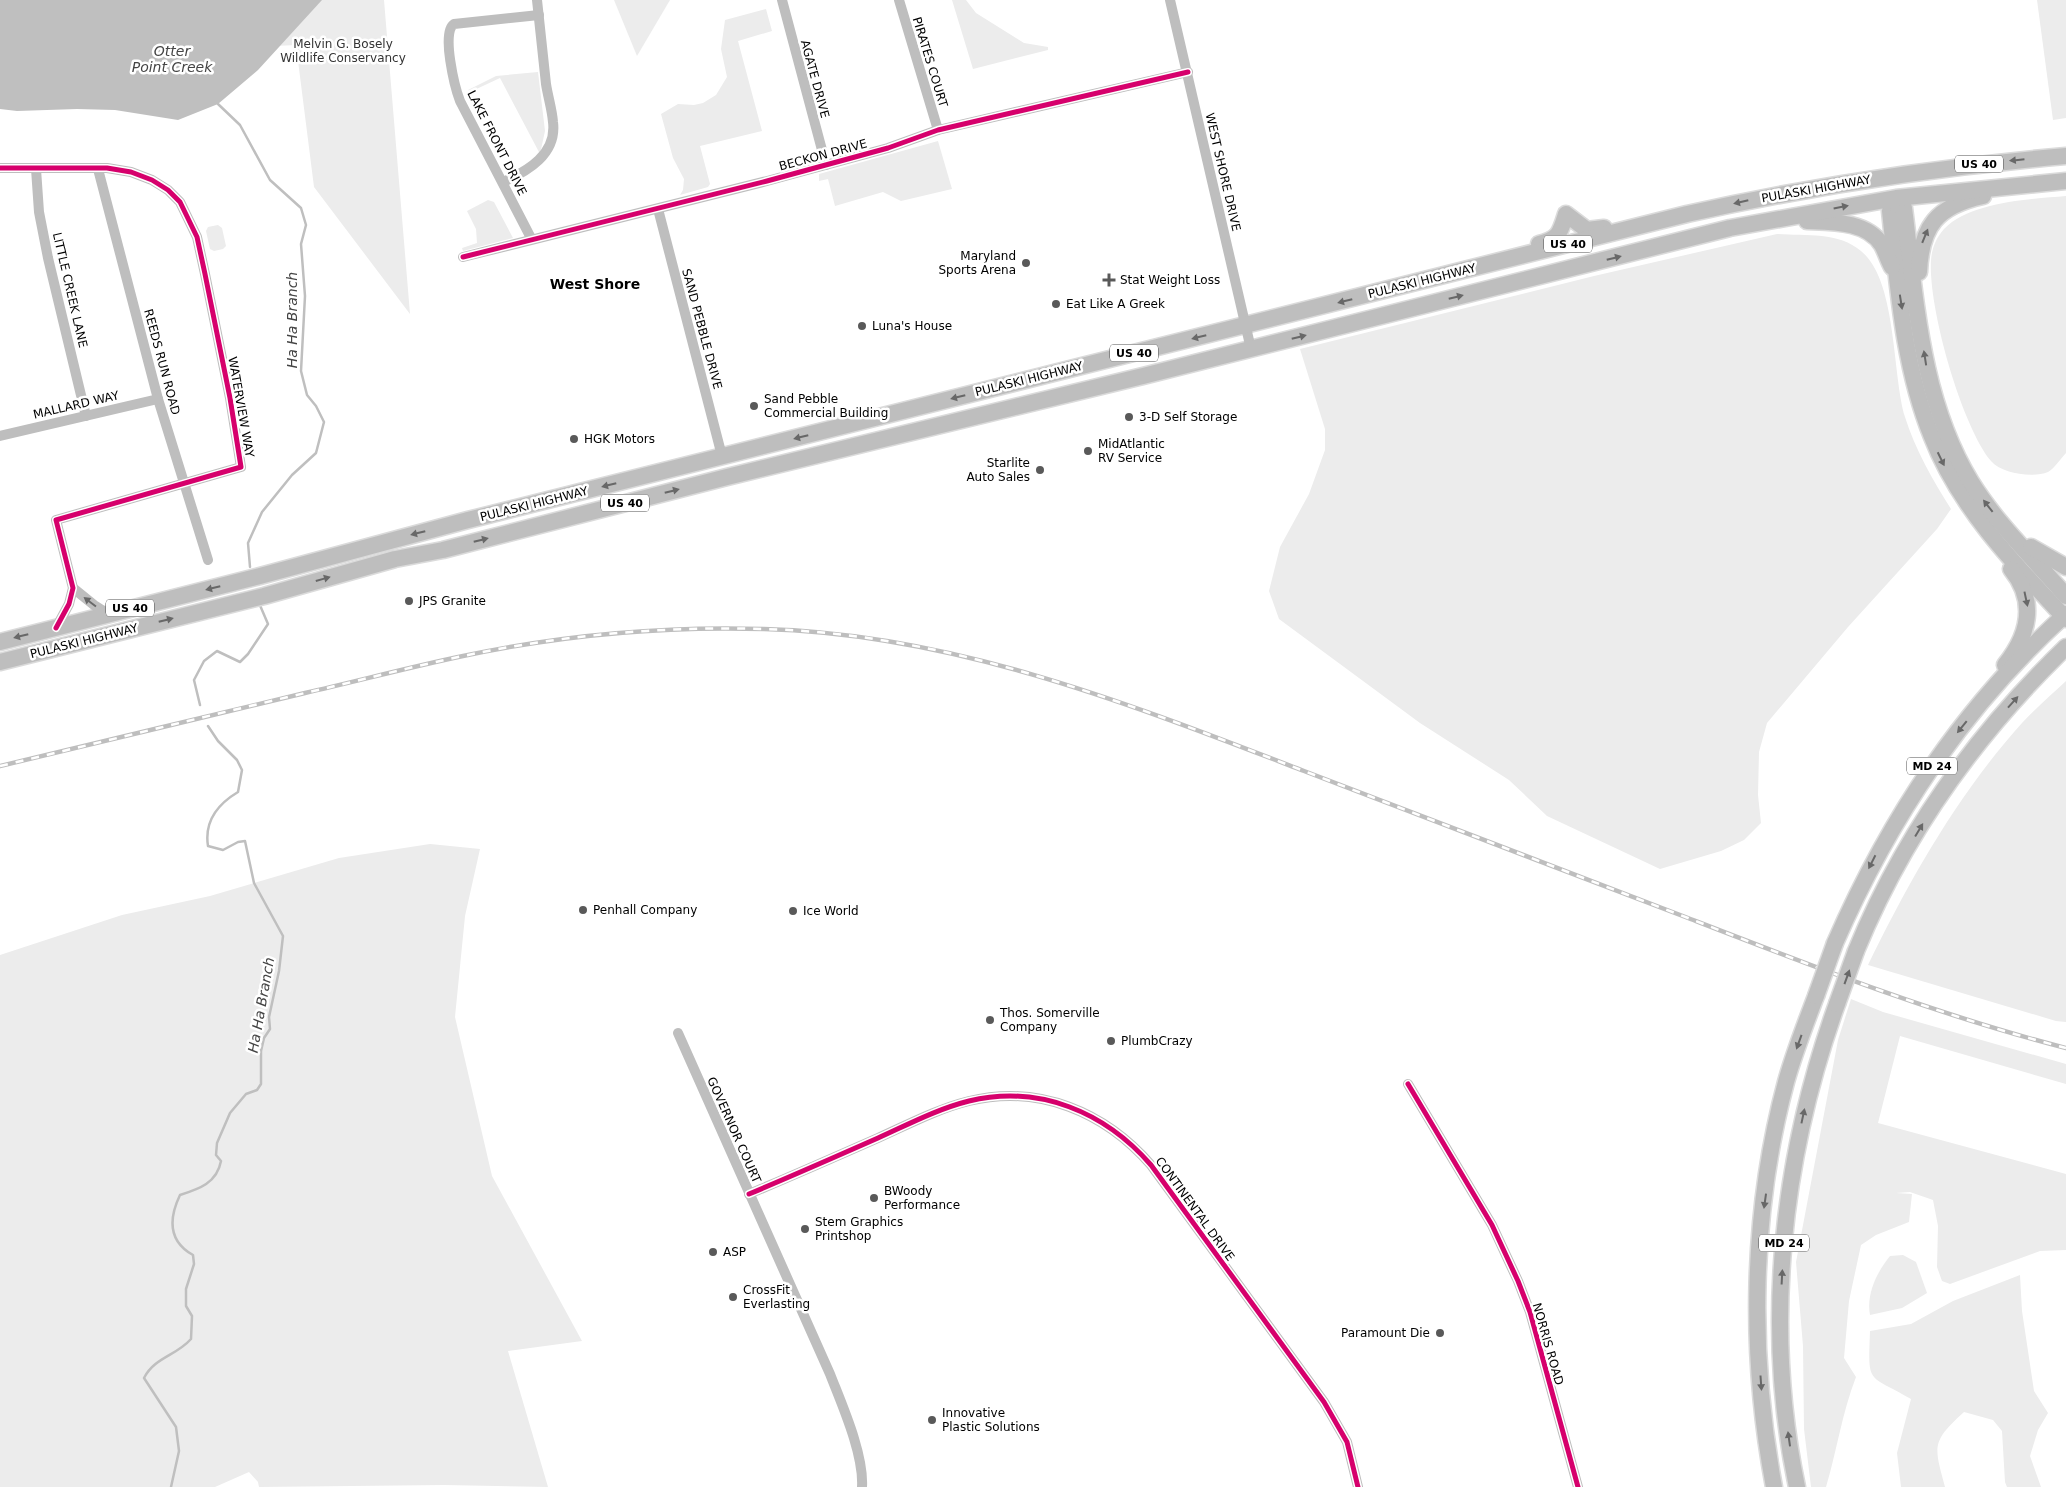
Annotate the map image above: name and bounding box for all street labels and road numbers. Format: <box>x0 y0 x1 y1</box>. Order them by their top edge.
street label: PIRATES COURT <box>910 15 951 109</box>
street label: AGATE DRIVE <box>798 38 832 120</box>
street label: LAKE FRONT DRIVE <box>464 88 530 198</box>
street label: WEST SHORE DRIVE <box>1203 112 1243 232</box>
street label: BECKON DRIVE <box>777 137 869 173</box>
road number: US 40 <box>1955 156 2003 172</box>
street label: PULASKI HIGHWAY <box>1760 172 1872 206</box>
street label: LITTLE CREEK LANE <box>50 231 90 349</box>
road number: US 40 <box>1544 235 1592 252</box>
street label: PULASKI HIGHWAY <box>1367 261 1478 301</box>
street label: SAND PEBBLE DRIVE <box>679 267 725 391</box>
street label: REEDS RUN ROAD <box>141 307 183 417</box>
road number: US 40 <box>1110 344 1158 362</box>
street label: WATERVIEW WAY <box>225 356 257 459</box>
street label: PULASKI HIGHWAY <box>974 359 1085 399</box>
street label: MALLARD WAY <box>32 388 121 422</box>
street label: PULASKI HIGHWAY <box>479 484 590 524</box>
road number: US 40 <box>601 494 649 512</box>
road number: US 40 <box>106 600 154 616</box>
street label: PULASKI HIGHWAY <box>29 621 140 661</box>
road number: MD 24 <box>1907 758 1957 774</box>
street label: GOVERNOR COURT <box>704 1075 764 1186</box>
street label: CONTINENTAL DRIVE <box>1153 1154 1237 1264</box>
road number: MD 24 <box>1759 1234 1809 1252</box>
street label: NORRIS ROAD <box>1530 1301 1566 1387</box>

